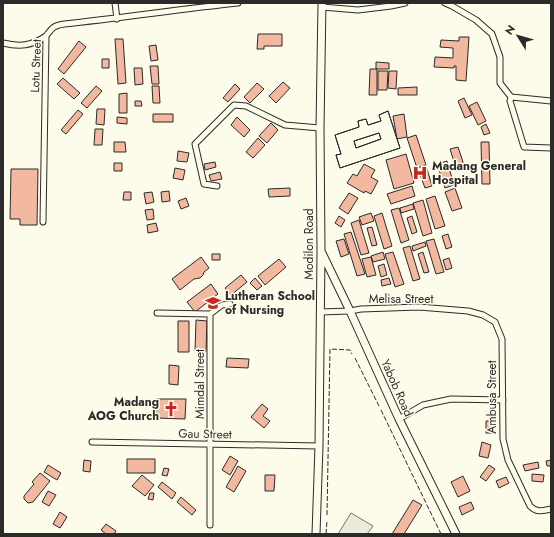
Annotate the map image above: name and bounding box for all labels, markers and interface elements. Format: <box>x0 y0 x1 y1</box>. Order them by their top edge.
north arrow <box>498 16 538 56</box>
text: N <box>501 22 519 38</box>
street label: Lotu Street <box>26 39 46 93</box>
place label: Madang General Hospital <box>432 157 526 189</box>
hospital icon: Madang General Hospital <box>411 164 429 182</box>
street label: Modilon Road <box>300 208 318 280</box>
place label: Lutheran School of Nursing <box>225 287 315 319</box>
street label: Melisa Street <box>369 290 433 308</box>
school or university icon: Lutheran School of Nursing <box>204 294 222 312</box>
street label: Mimdal Street <box>191 349 209 419</box>
street label: Yabob Road <box>376 356 418 420</box>
street label: Ambusa Street <box>483 360 501 434</box>
place label: Madang AOG Church <box>87 393 159 425</box>
church icon: Madang AOG Church <box>162 400 180 418</box>
street label: Gau Street <box>178 425 232 443</box>

